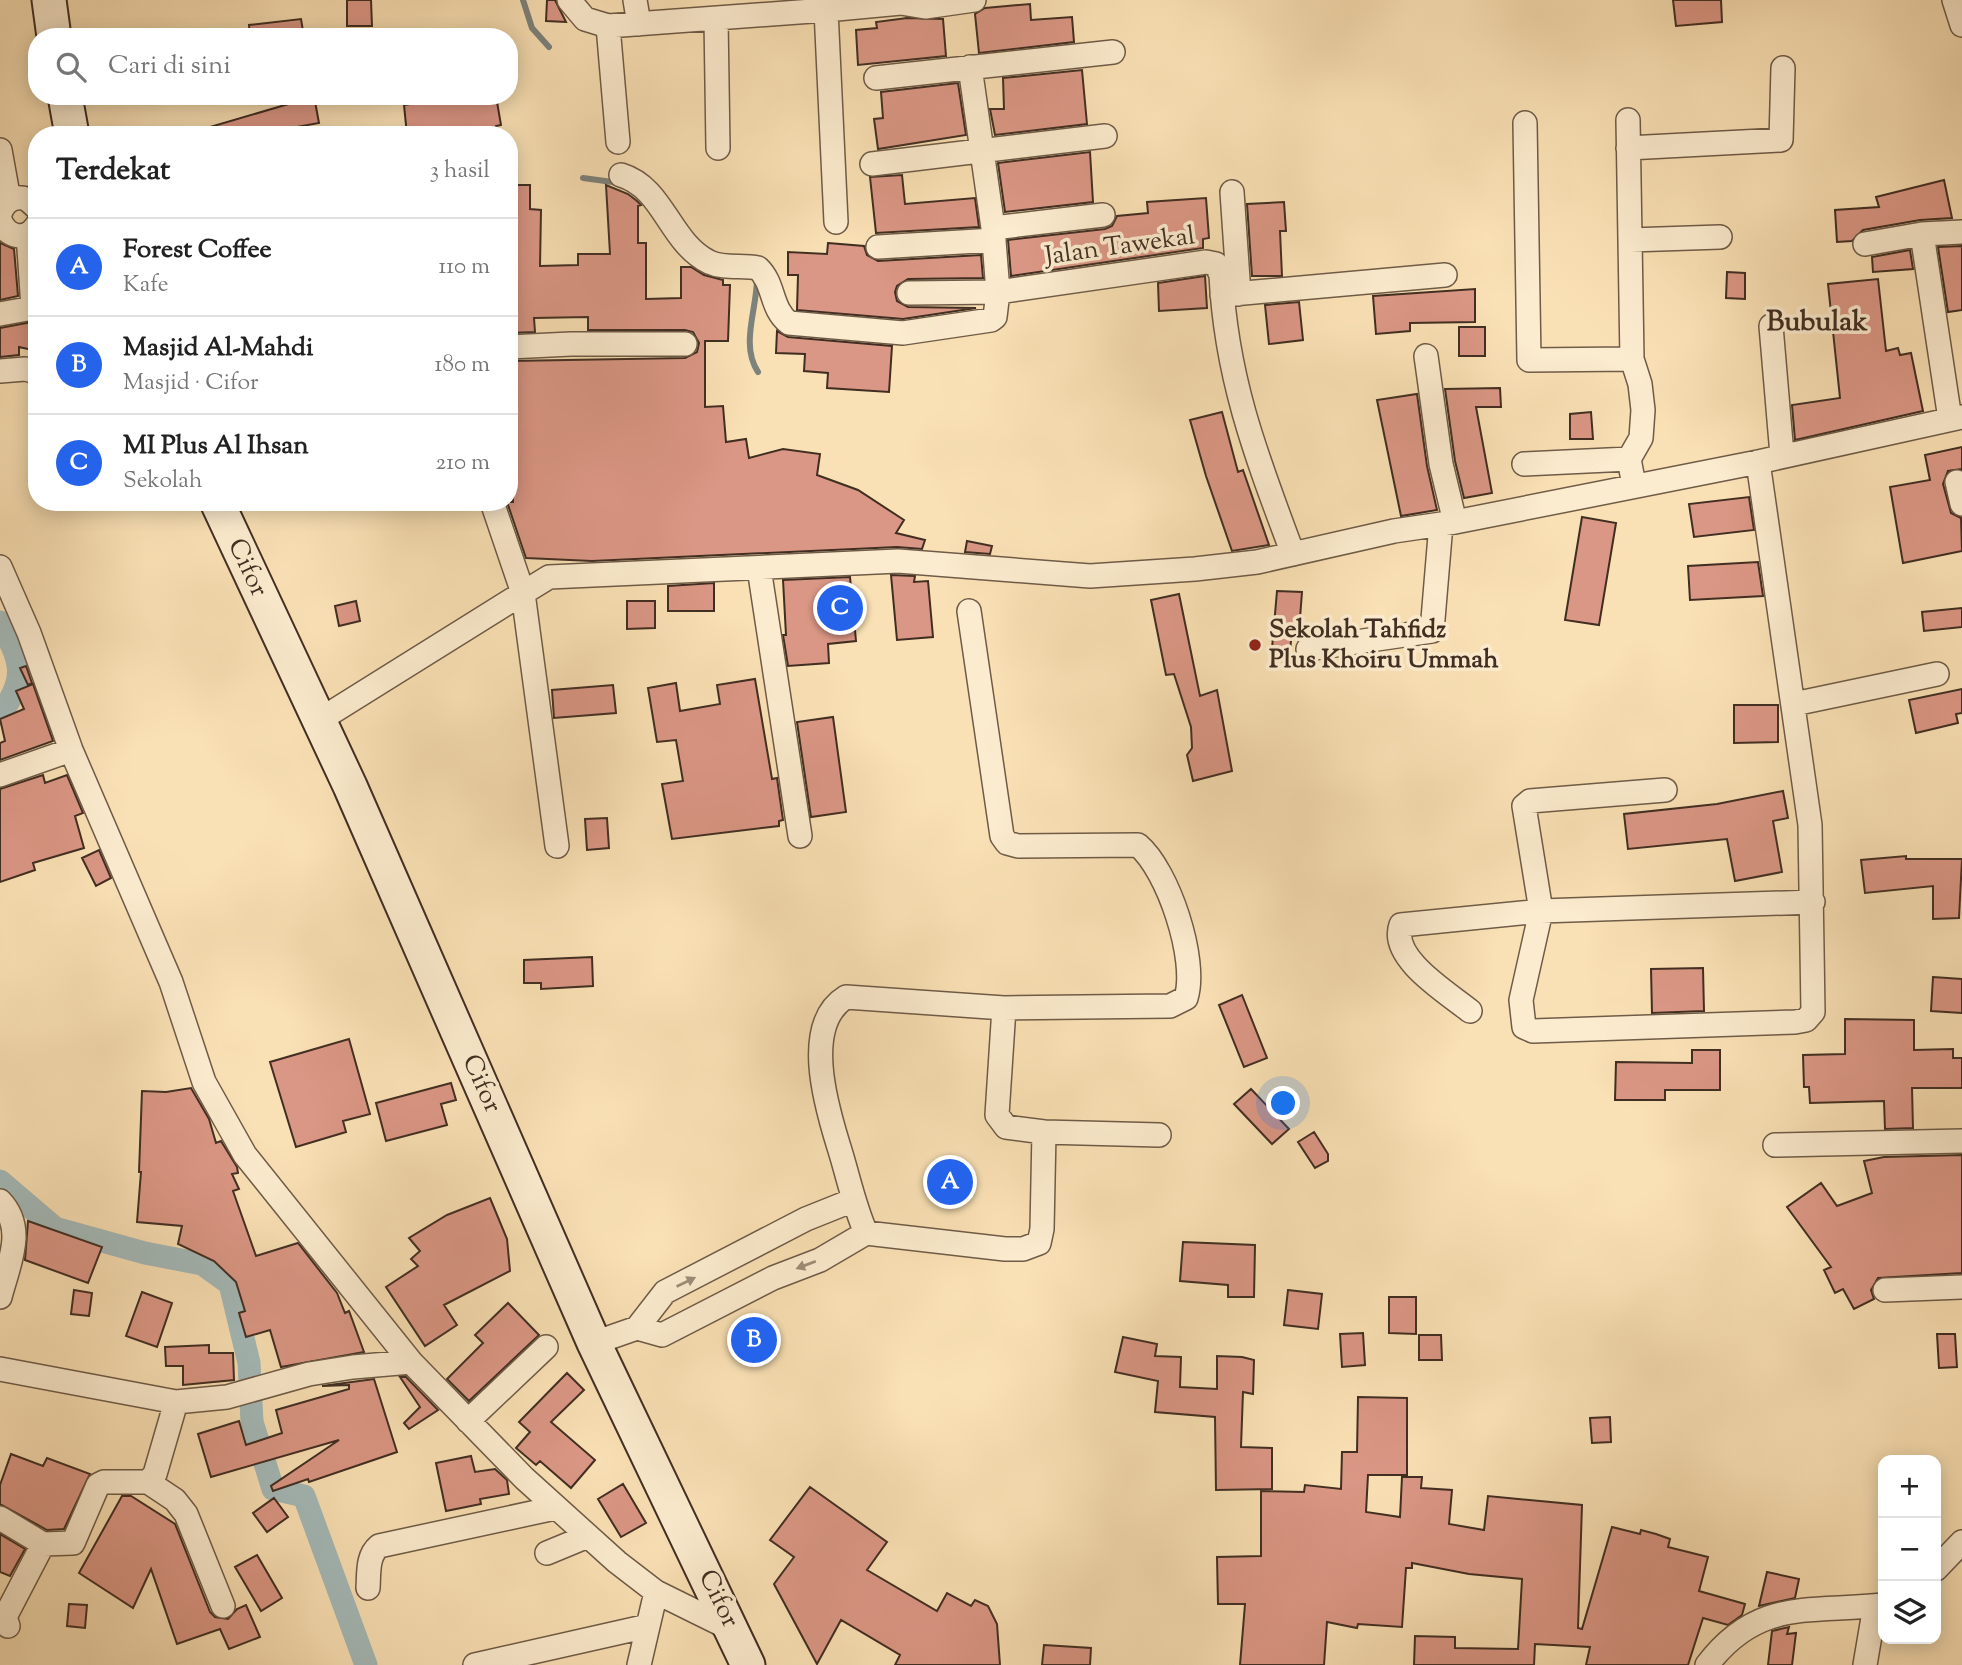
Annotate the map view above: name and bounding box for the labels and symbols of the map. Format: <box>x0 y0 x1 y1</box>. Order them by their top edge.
street label: Jalan Tawekal <box>1040 218 1198 276</box>
district label: Bubulak <box>1767 303 1868 343</box>
street label: Cifor <box>217 533 277 603</box>
pin: C <box>817 582 863 634</box>
place label: Sekolah Tahfidz Plus Khoiru Ummah <box>1269 612 1499 679</box>
marker: Sekolah Tahfidz Plus Khoiru Ummah <box>1247 637 1263 653</box>
street label: Cifor <box>452 1049 510 1119</box>
your location <box>1266 1086 1300 1120</box>
pin: A <box>927 1156 973 1208</box>
one-way arrow <box>796 1260 817 1271</box>
one-way arrow <box>676 1277 696 1288</box>
pin: B <box>731 1314 777 1366</box>
street label: Cifor <box>688 1564 748 1634</box>

